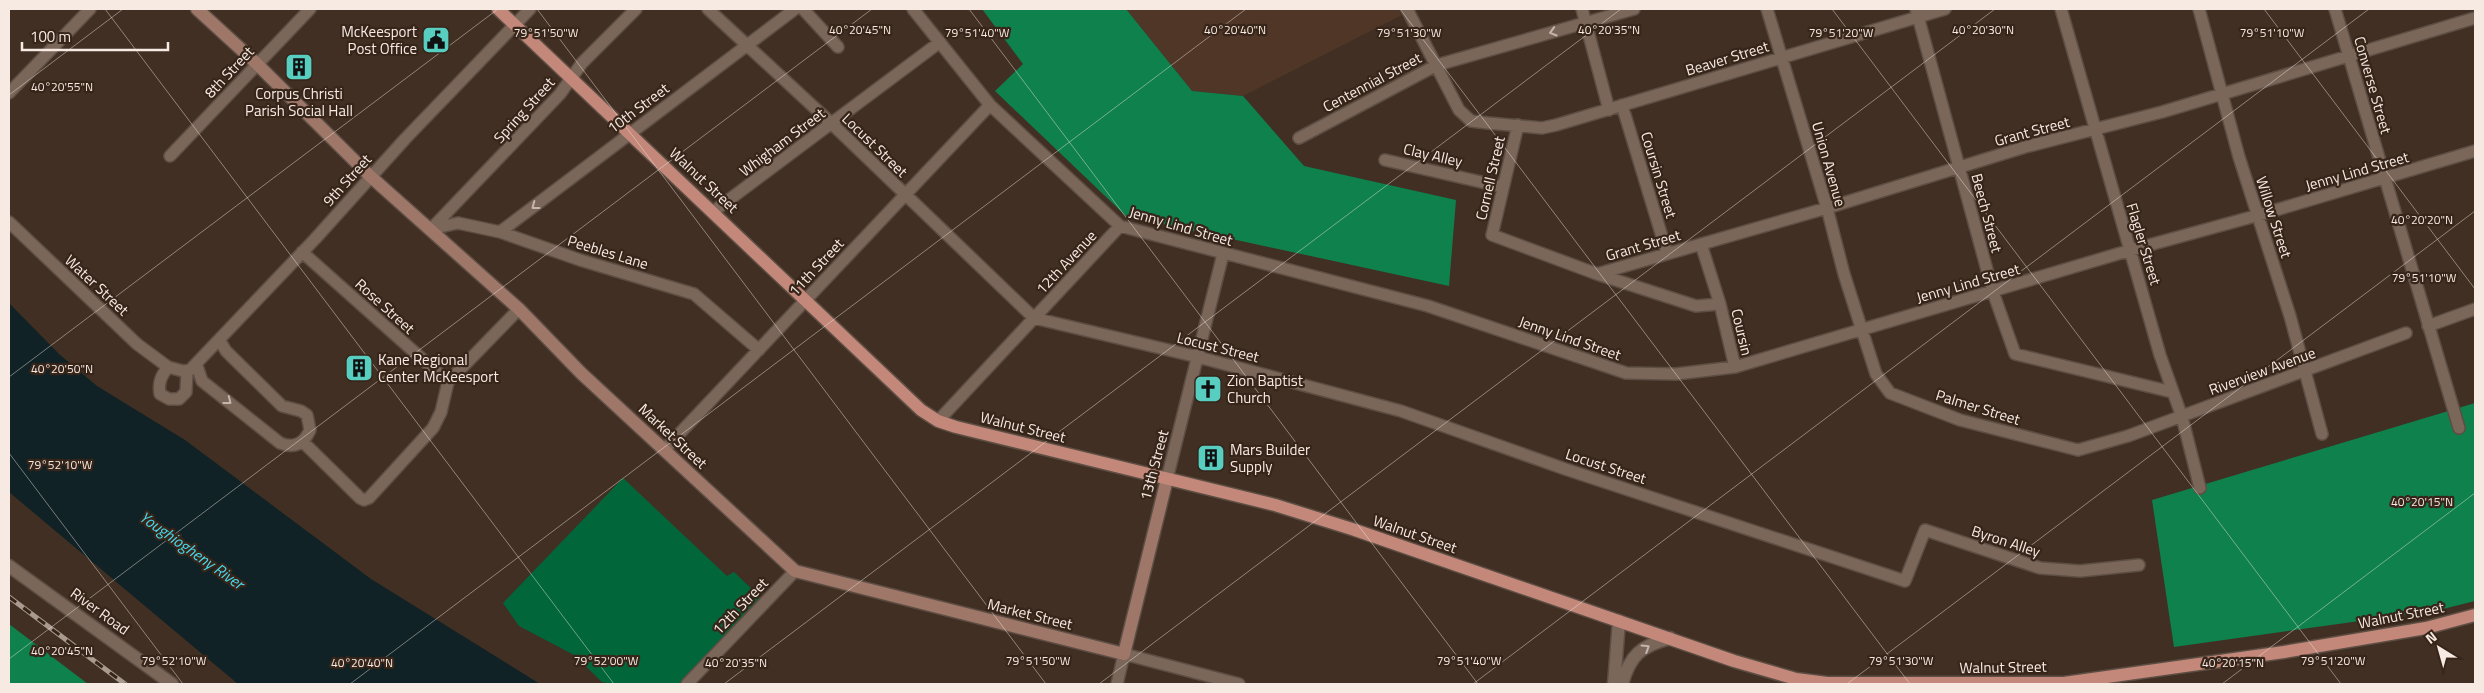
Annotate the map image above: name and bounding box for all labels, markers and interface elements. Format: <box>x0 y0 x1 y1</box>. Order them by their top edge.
scale bar <box>22 20 169 52</box>
place label: McKeesport Post Office <box>341 20 418 60</box>
text: 40°20'45"N <box>829 20 891 39</box>
text: 40°20'40"N <box>1204 20 1266 39</box>
text: 40°20'35"N <box>1578 20 1640 39</box>
text: 40°20'30"N <box>1952 20 2014 39</box>
text: 79°51'50"W <box>514 23 579 42</box>
text: 79°51'40"W <box>945 23 1010 42</box>
text: 79°51'30"W <box>1377 23 1442 42</box>
text: 79°51'20"W <box>1809 23 1874 42</box>
text: 79°51'10"W <box>2240 23 2305 42</box>
text: 100 m <box>30 25 71 48</box>
public building icon: McKeesport Post Office <box>421 25 451 55</box>
one-way arrow <box>1549 26 1558 36</box>
street label: Beaver Street <box>1682 34 1772 82</box>
street label: Converse Street <box>2348 34 2398 137</box>
street label: 8th Street <box>199 40 260 103</box>
street label: Centennial Street <box>1319 46 1426 118</box>
building icon: Corpus Christi Parish Social Hall <box>284 52 314 82</box>
street label: Spring Street <box>488 71 561 148</box>
text: 40°20'55"N <box>31 77 93 96</box>
street label: 10th Street <box>602 77 674 139</box>
place label: Corpus Christi Parish Social Hall <box>245 82 353 122</box>
street label: Whigham Street <box>734 102 830 182</box>
street label: Locust Street <box>837 108 914 183</box>
street label: Grant Street <box>1992 110 2073 152</box>
street label: Union Avenue <box>1806 119 1852 209</box>
street label: Coursin Street <box>1635 129 1683 222</box>
street label: Cornell Street <box>1469 133 1511 222</box>
street label: Clay Alley <box>1401 137 1465 173</box>
street label: Walnut Street <box>664 142 744 219</box>
street label: Jenny Lind Street <box>2302 145 2412 197</box>
street label: 9th Street <box>317 148 377 211</box>
street label: Beech Street <box>1965 171 2009 256</box>
street label: Willow Street <box>2250 173 2298 262</box>
one-way arrow <box>532 200 541 208</box>
street label: Jenny Lind Street <box>1126 200 1236 252</box>
street label: Flagler Street <box>2121 200 2168 289</box>
text: 40°20'20"N <box>2391 210 2453 229</box>
street label: Grant Street <box>1603 223 1684 267</box>
street label: 12th Avenue <box>1030 225 1102 299</box>
street label: Peebles Lane <box>565 229 651 275</box>
street label: 11th Street <box>783 232 849 301</box>
street label: Water Street <box>60 249 135 321</box>
street label: Jenny Lind Street <box>1913 257 2023 309</box>
text: 79°51'10"W <box>2392 268 2457 287</box>
street label: Rose Street <box>350 273 421 340</box>
street label: Coursin <box>1725 306 1759 358</box>
street label: Jenny Lind Street <box>1516 310 1625 367</box>
street label: Locust Street <box>1175 326 1262 368</box>
street label: Riverview Avenue <box>2205 341 2319 401</box>
place label: Kane Regional Center McKeesport <box>378 348 499 388</box>
building icon: Kane Regional Center McKeesport <box>344 353 374 383</box>
text: 40°20'50"N <box>31 359 93 378</box>
place label: Zion Baptist Church <box>1227 369 1304 409</box>
church icon: Zion Baptist Church <box>1193 374 1223 404</box>
street label: Palmer Street <box>1933 383 2024 431</box>
one-way arrow <box>222 395 232 404</box>
street label: Market Street <box>633 398 713 475</box>
street label: Walnut Street <box>978 405 1069 449</box>
street label: 13th Street <box>1134 426 1175 503</box>
place label: Mars Builder Supply <box>1230 438 1310 478</box>
street label: Locust Street <box>1563 442 1650 490</box>
building icon: Mars Builder Supply <box>1196 443 1226 473</box>
text: 79°52'10"W <box>28 455 93 474</box>
text: 40°20'15"N <box>2391 492 2453 511</box>
water label: Youghiogheny River <box>135 505 251 596</box>
street label: Walnut Street <box>1370 509 1461 559</box>
street label: Byron Alley <box>1969 519 2043 563</box>
street label: 12th Street <box>707 572 774 640</box>
street label: River Road <box>66 582 134 640</box>
street label: Market Street <box>985 592 1076 636</box>
street label: Walnut Street <box>2356 595 2447 635</box>
north arrow <box>2414 623 2464 673</box>
text: N <box>2421 626 2441 649</box>
text: 40°20'45"N <box>31 641 93 660</box>
one-way arrow <box>1640 645 1649 654</box>
text: 79°52'10"W <box>142 651 207 670</box>
text: 79°52'00"W <box>574 651 639 670</box>
text: 79°51'50"W <box>1006 651 1071 670</box>
text: 79°51'40"W <box>1437 651 1502 670</box>
text: 79°51'30"W <box>1869 651 1934 670</box>
text: 79°51'20"W <box>2301 651 2366 670</box>
text: 40°20'40"N <box>331 653 393 672</box>
text: 40°20'35"N <box>705 653 767 672</box>
text: 40°20'15"N <box>2202 653 2264 672</box>
street label: Walnut Street <box>1959 655 2048 679</box>

